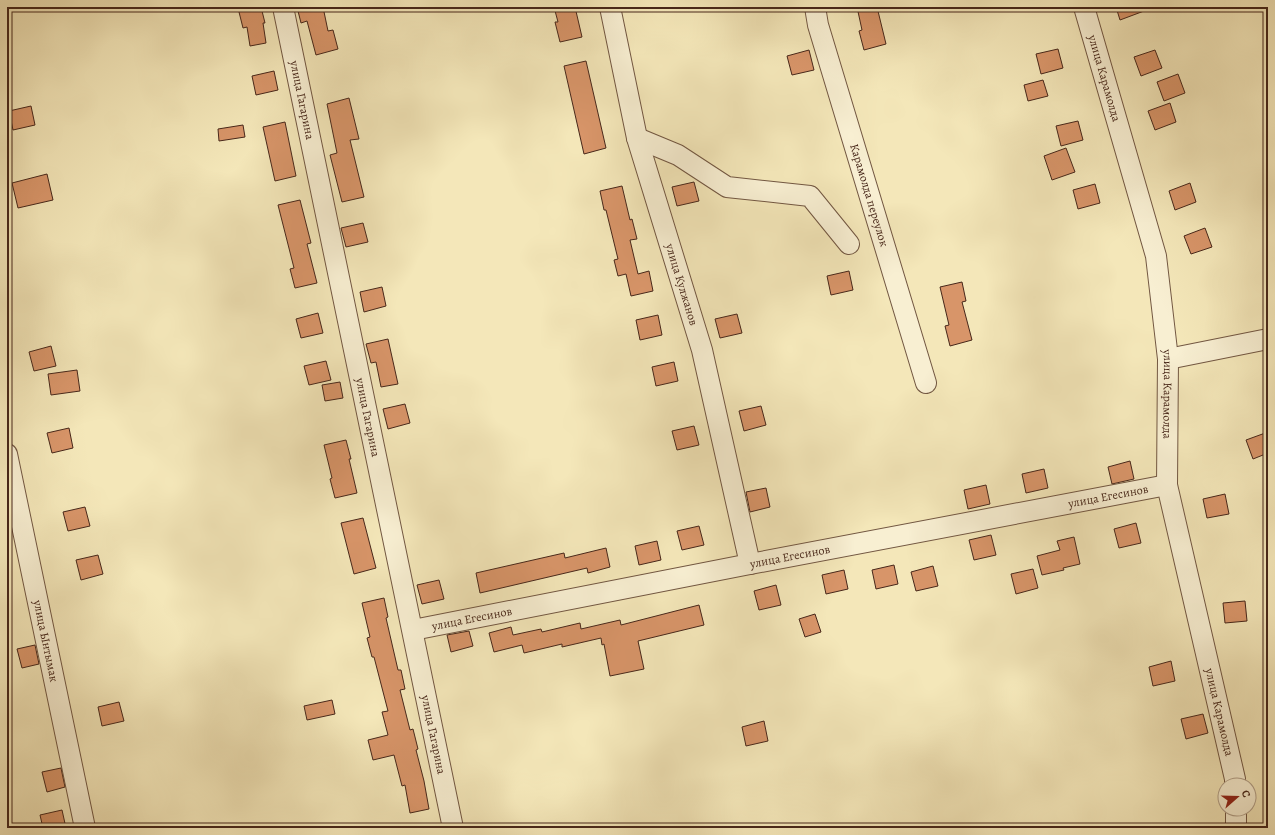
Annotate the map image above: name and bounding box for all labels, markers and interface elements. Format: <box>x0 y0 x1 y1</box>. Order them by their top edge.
street label: улица Карамолда <box>1084 32 1125 124</box>
street label: улица Гагарина <box>286 58 318 141</box>
street label: Карамолда переулок <box>846 142 892 249</box>
street label: улица Кулжанов <box>662 241 702 328</box>
street label: улица Карамолда <box>1159 347 1176 439</box>
street label: улица Гагарина <box>352 375 384 459</box>
street label: улица Егесинов <box>1066 481 1150 512</box>
street label: улица Егесинов <box>747 541 832 572</box>
street label: улица Ынтымак <box>29 598 62 683</box>
street label: улица Егесинов <box>429 603 514 634</box>
street label: улица Карамолда <box>1201 666 1238 758</box>
street label: улица Гагарина <box>417 693 450 776</box>
north arrow <box>1217 777 1257 817</box>
text: С <box>1238 788 1254 800</box>

